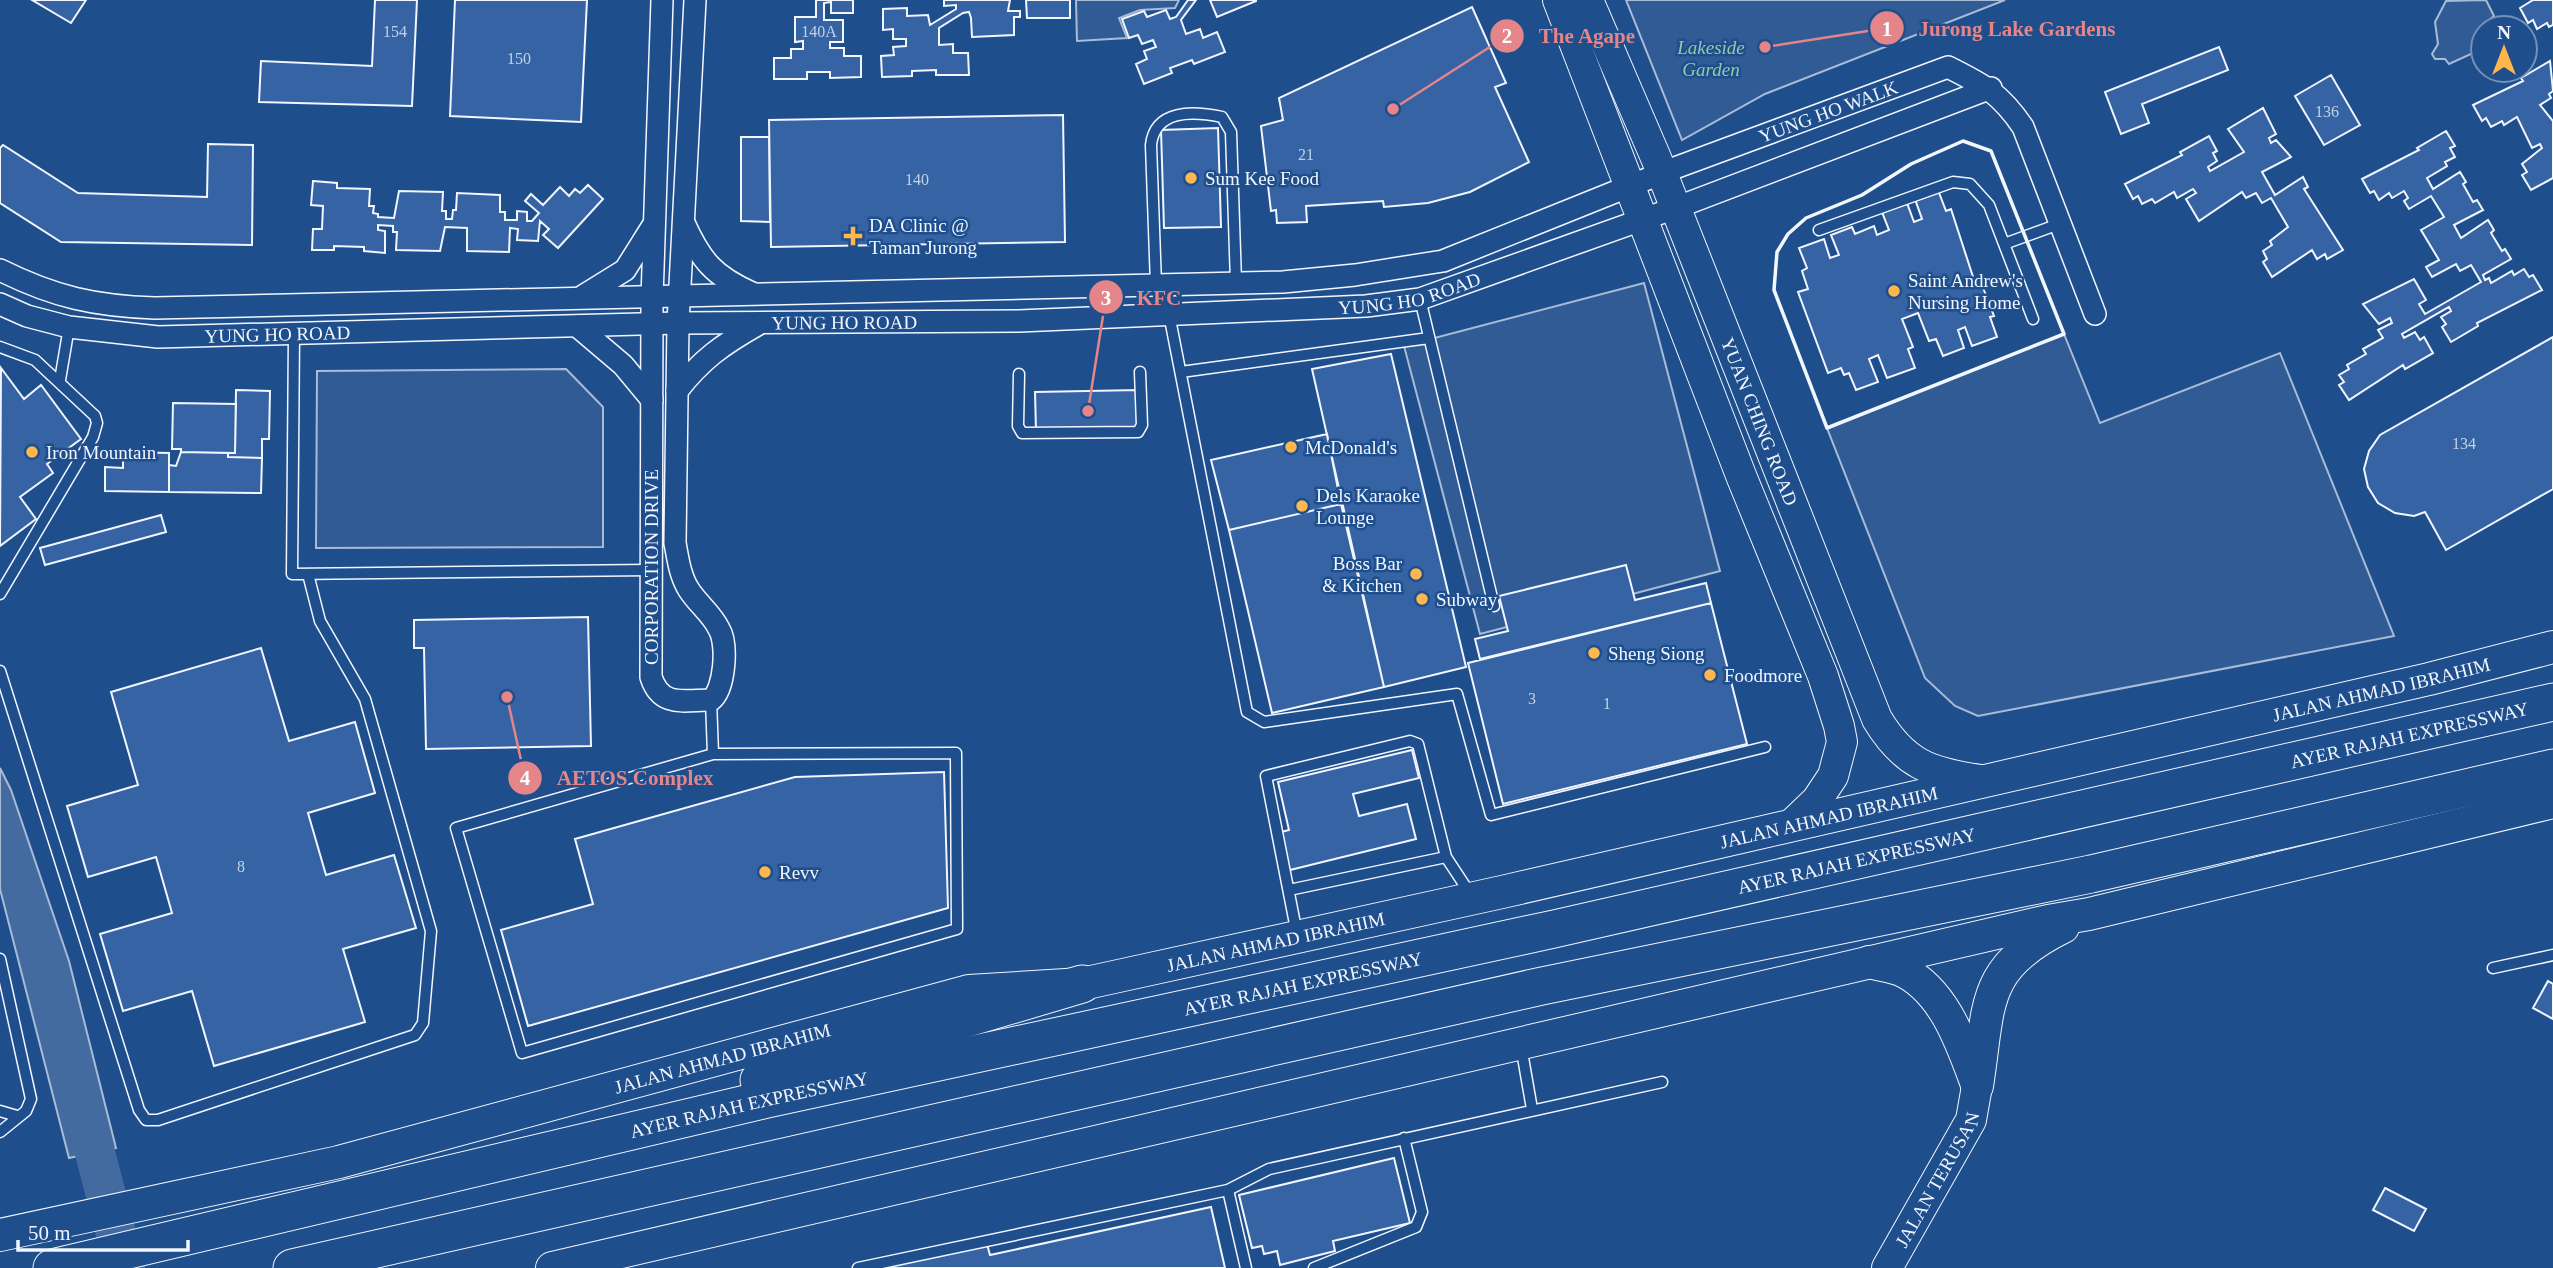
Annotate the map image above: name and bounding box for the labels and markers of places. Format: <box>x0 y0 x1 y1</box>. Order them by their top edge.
callout: Jurong Lake Gardens <box>1870 7 2129 49</box>
callout: The Agape <box>1489 15 1650 57</box>
place label: Sum Kee Food <box>1205 168 1320 189</box>
marker: Sum Kee Food <box>1183 170 1199 186</box>
place label: DA Clinic @ Taman Jurong <box>869 215 977 258</box>
marker: DA Clinic @ Taman Jurong <box>843 226 863 246</box>
place label: Saint Andrew's Nursing Home <box>1908 270 2023 313</box>
callout: KFC <box>1088 276 1195 318</box>
marker: Saint Andrew's Nursing Home <box>1886 283 1902 299</box>
place label: McDonald's <box>1305 437 1397 458</box>
marker: McDonald's <box>1283 439 1299 455</box>
place label: Iron Mountain <box>46 442 157 463</box>
marker: Iron Mountain <box>24 444 40 460</box>
place label: Dels Karaoke Lounge <box>1316 485 1420 528</box>
marker: Dels Karaoke Lounge <box>1294 498 1310 514</box>
place label: Boss Bar & Kitchen <box>1322 553 1403 596</box>
marker: Boss Bar & Kitchen <box>1408 566 1424 582</box>
place label: Subway <box>1436 589 1498 610</box>
marker: Subway <box>1414 591 1430 607</box>
place label: Sheng Siong <box>1608 643 1705 664</box>
marker: Sheng Siong <box>1586 645 1602 661</box>
place label: Foodmore <box>1724 665 1802 686</box>
marker: Foodmore <box>1702 667 1718 683</box>
callout: AETOS Complex <box>508 757 727 799</box>
place label: Revv <box>779 862 820 883</box>
marker: Revv <box>757 864 773 880</box>

